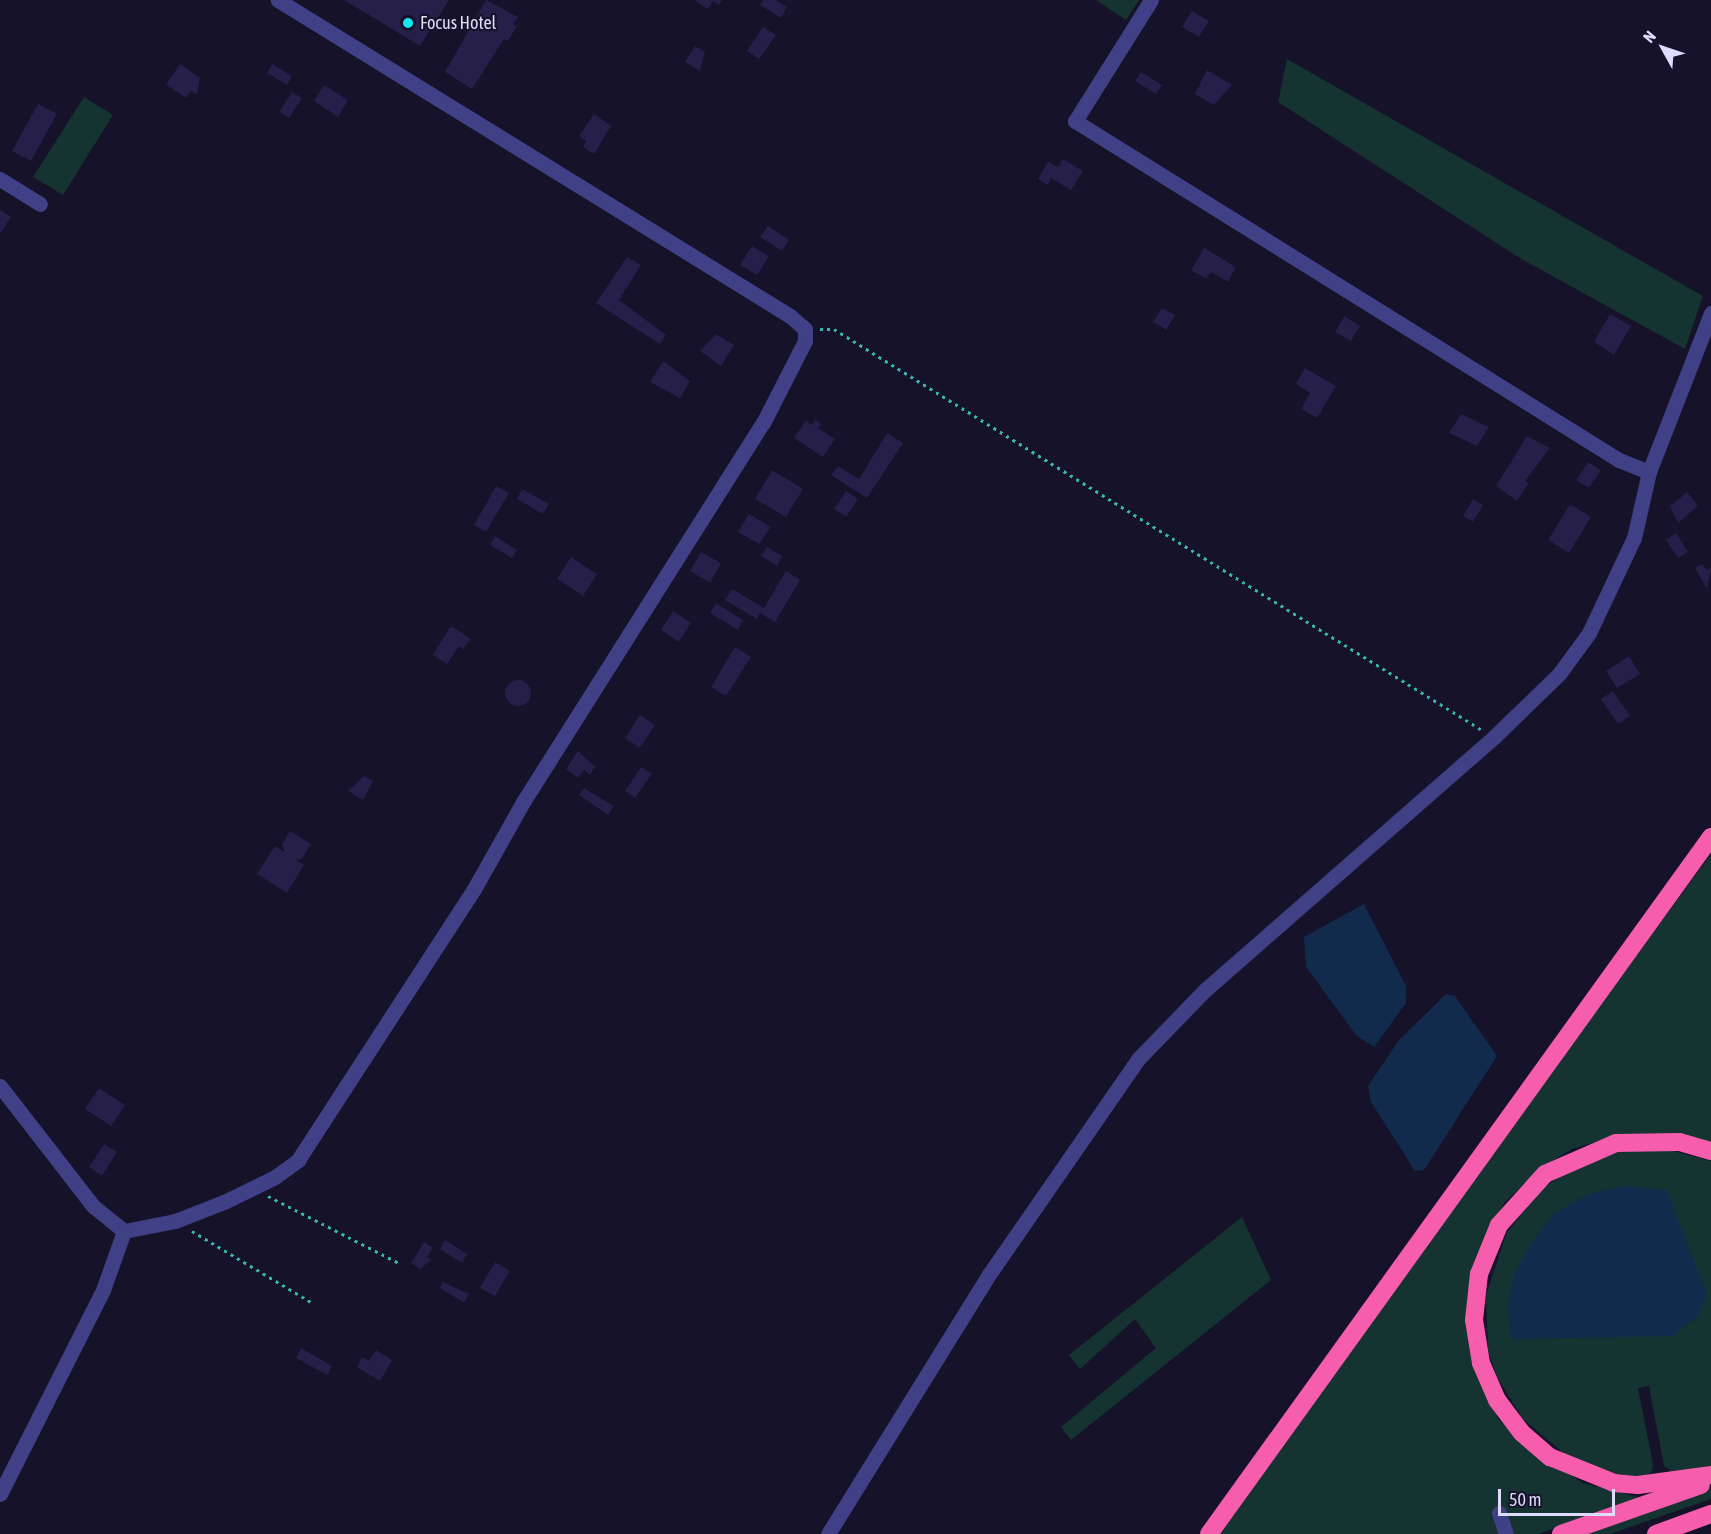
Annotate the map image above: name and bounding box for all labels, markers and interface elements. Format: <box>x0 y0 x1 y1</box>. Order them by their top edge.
place label: Focus Hotel <box>420 12 496 34</box>
marker: Focus Hotel <box>401 16 415 30</box>
north arrow <box>1633 18 1693 78</box>
text: N <box>1639 27 1659 46</box>
scale bar <box>1501 1477 1618 1515</box>
text: 50 m <box>1509 1489 1541 1510</box>

